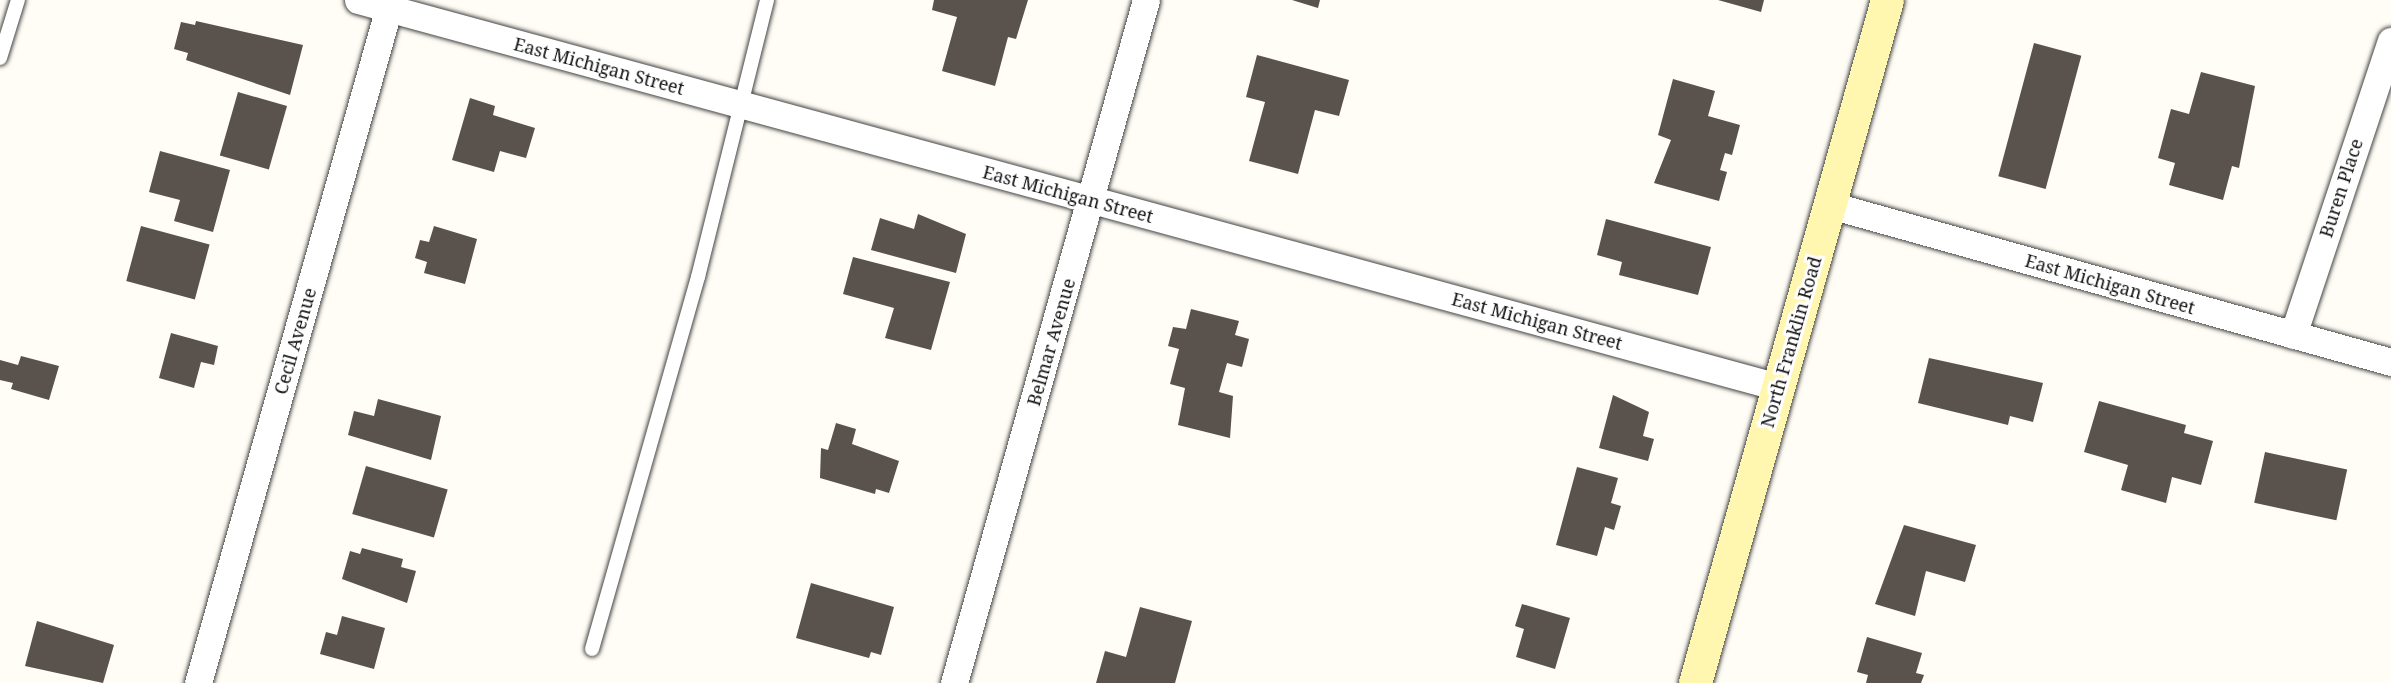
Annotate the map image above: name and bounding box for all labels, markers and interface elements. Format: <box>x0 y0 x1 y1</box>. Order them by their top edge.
street label: East Michigan Street <box>511 33 687 99</box>
street label: Buren Place <box>2315 136 2367 240</box>
street label: East Michigan Street <box>980 161 1156 227</box>
street label: East Michigan Street <box>2023 249 2197 319</box>
street label: North Franklin Road <box>1756 254 1826 430</box>
street label: Belmar Avenue <box>1022 276 1080 408</box>
street label: Cecil Avenue <box>269 285 321 397</box>
street label: East Michigan Street <box>1449 288 1625 354</box>

